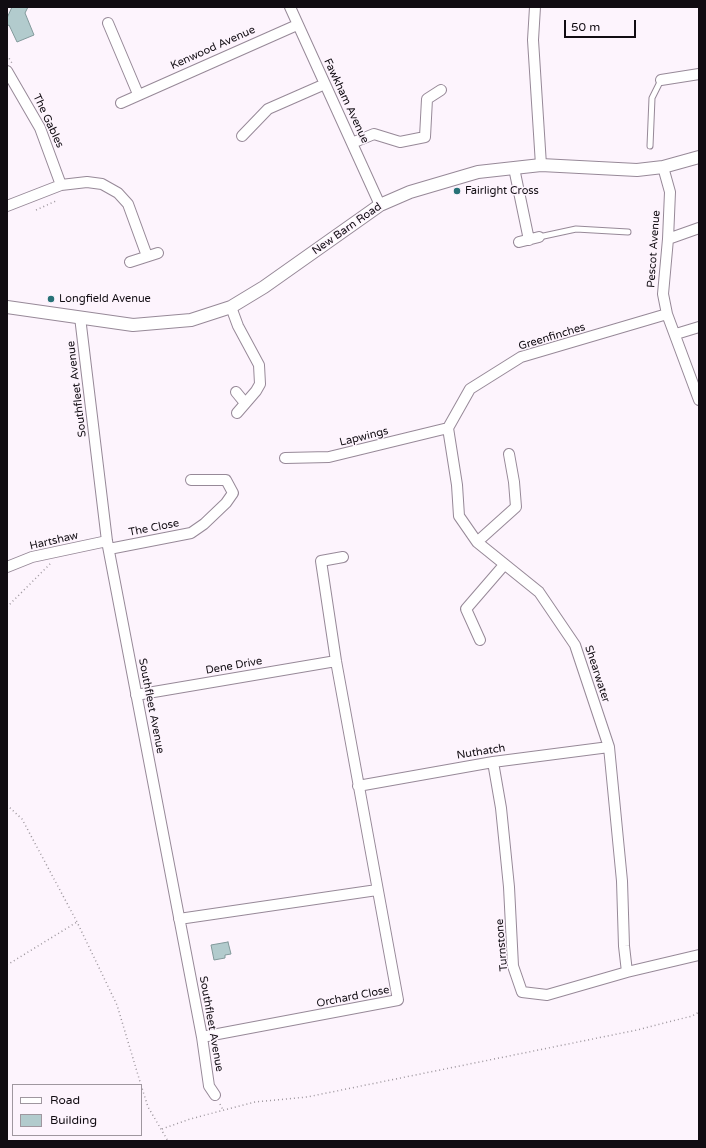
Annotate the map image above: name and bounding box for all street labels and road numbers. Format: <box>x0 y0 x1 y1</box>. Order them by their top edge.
street label: Kenwood Avenue <box>169 23 257 73</box>
street label: Fawkham Avenue <box>321 57 371 145</box>
street label: The Gables <box>30 92 66 150</box>
street label: New Barn Road <box>310 200 384 258</box>
street label: Pescot Avenue <box>645 210 663 288</box>
street label: Greenfinches <box>517 321 587 353</box>
street label: Southfleet Avenue <box>65 340 89 438</box>
street label: Lapwings <box>338 425 390 449</box>
street label: The Close <box>128 517 180 539</box>
street label: Hartshaw <box>28 529 80 553</box>
street label: Shearwater <box>582 644 612 704</box>
street label: Dene Drive <box>205 655 263 677</box>
street label: Southfleet Avenue <box>135 657 167 755</box>
street label: Nuthatch <box>456 742 506 762</box>
street label: Turnstone <box>493 918 511 972</box>
street label: Southfleet Avenue <box>196 975 226 1073</box>
street label: Orchard Close <box>315 983 391 1011</box>

